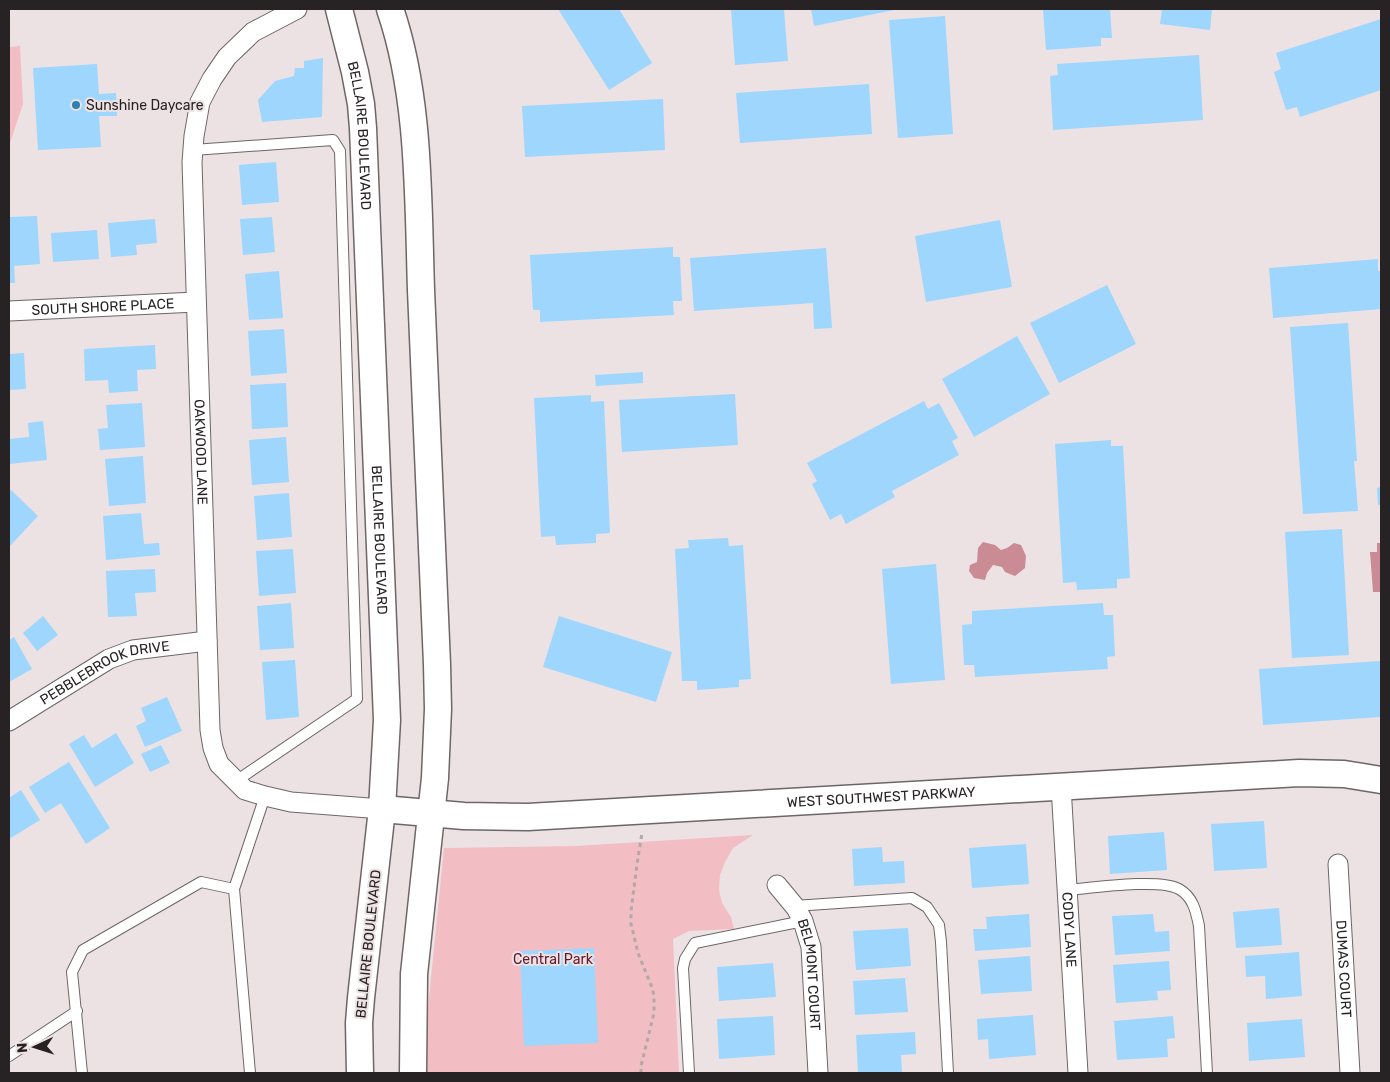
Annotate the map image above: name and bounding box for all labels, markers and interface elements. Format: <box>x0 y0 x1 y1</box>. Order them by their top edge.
street label: BELLAIRE BOULEVARD <box>344 60 374 210</box>
place label: Sunshine Daycare <box>86 97 204 114</box>
marker: Sunshine Daycare <box>70 99 82 111</box>
street label: SOUTH SHORE PLACE <box>31 295 175 319</box>
street label: OAKWOOD LANE <box>191 399 211 505</box>
street label: BELLAIRE BOULEVARD <box>368 465 391 615</box>
street label: PEBBLEBROOK DRIVE <box>37 638 171 709</box>
street label: WEST SOUTHWEST PARKWAY <box>786 783 976 811</box>
street label: BELLAIRE BOULEVARD <box>352 869 385 1019</box>
street label: CODY LANE <box>1058 892 1080 968</box>
street label: BELMONT COURT <box>794 917 824 1031</box>
street label: DUMAS COURT <box>1332 920 1355 1018</box>
park label: Central Park <box>513 951 594 968</box>
north arrow <box>10 1022 60 1072</box>
text: N <box>14 1042 31 1053</box>

